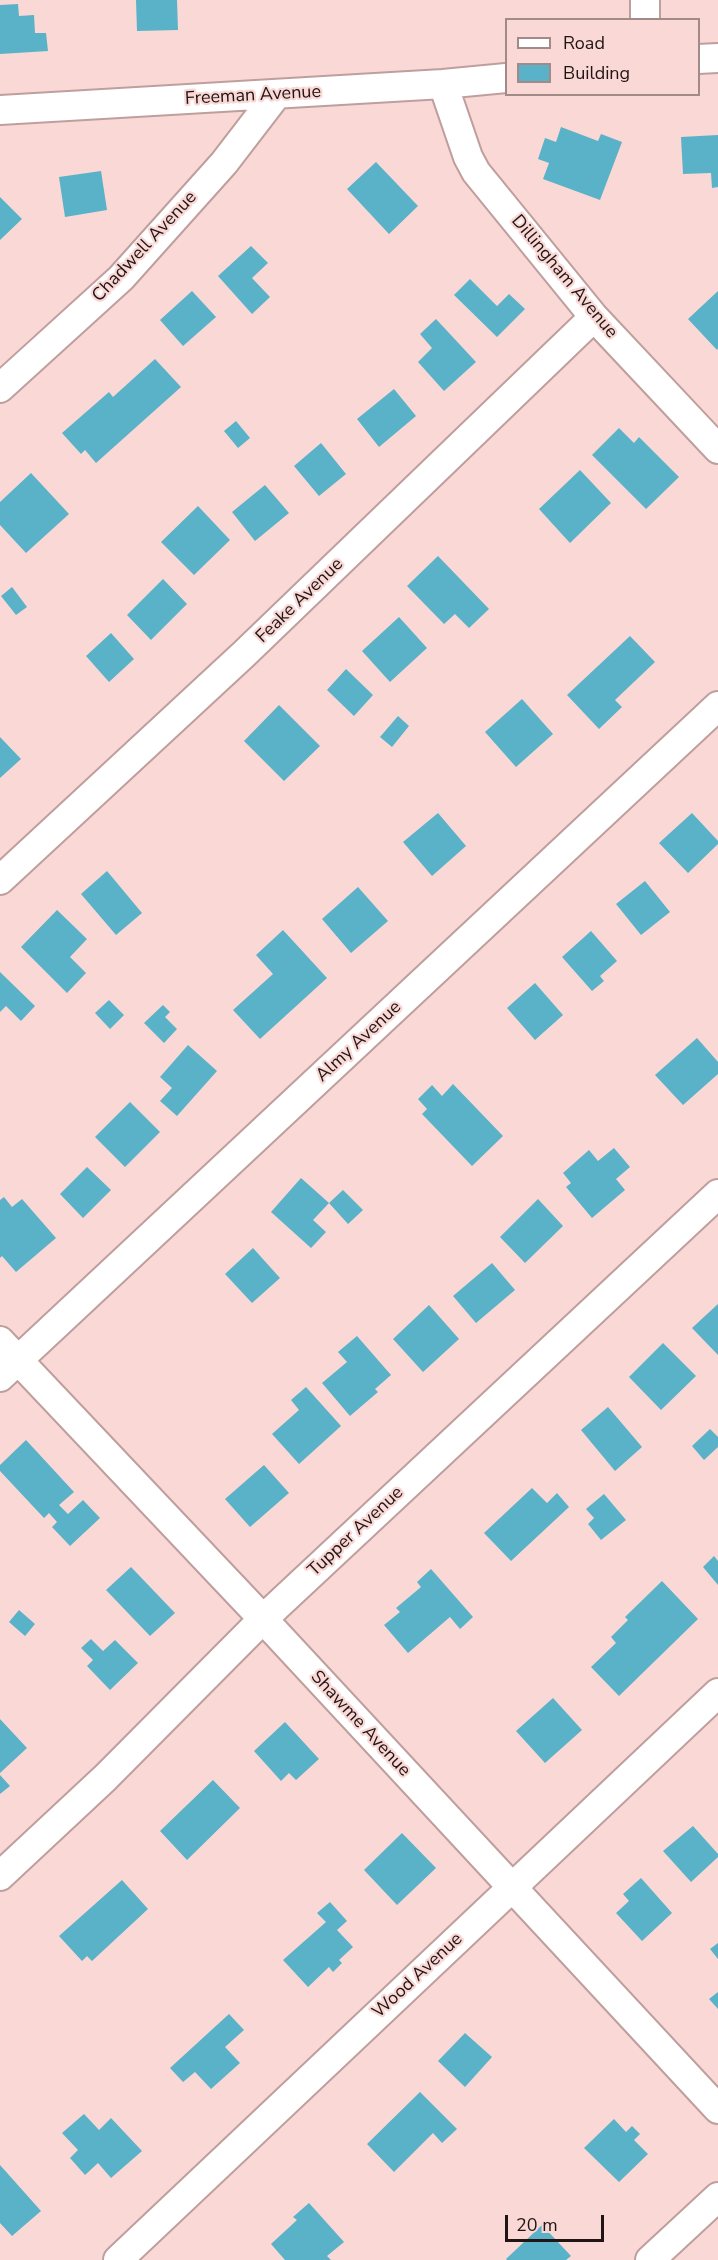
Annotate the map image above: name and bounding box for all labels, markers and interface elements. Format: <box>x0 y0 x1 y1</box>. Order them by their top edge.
legend <box>505 18 700 96</box>
text: Road <box>563 31 605 55</box>
text: Building <box>563 61 630 85</box>
street label: Freeman Avenue <box>184 82 322 110</box>
street label: Chadwell Avenue <box>88 187 202 307</box>
street label: Dillingham Avenue <box>506 211 622 343</box>
street label: Feake Avenue <box>252 554 348 648</box>
street label: Almy Avenue <box>312 997 406 1087</box>
street label: Tupper Avenue <box>304 1482 408 1582</box>
street label: Shawme Avenue <box>305 1667 415 1781</box>
street label: Wood Avenue <box>369 1929 467 2023</box>
scale bar <box>508 2203 607 2241</box>
text: 20 m <box>516 2213 558 2237</box>

